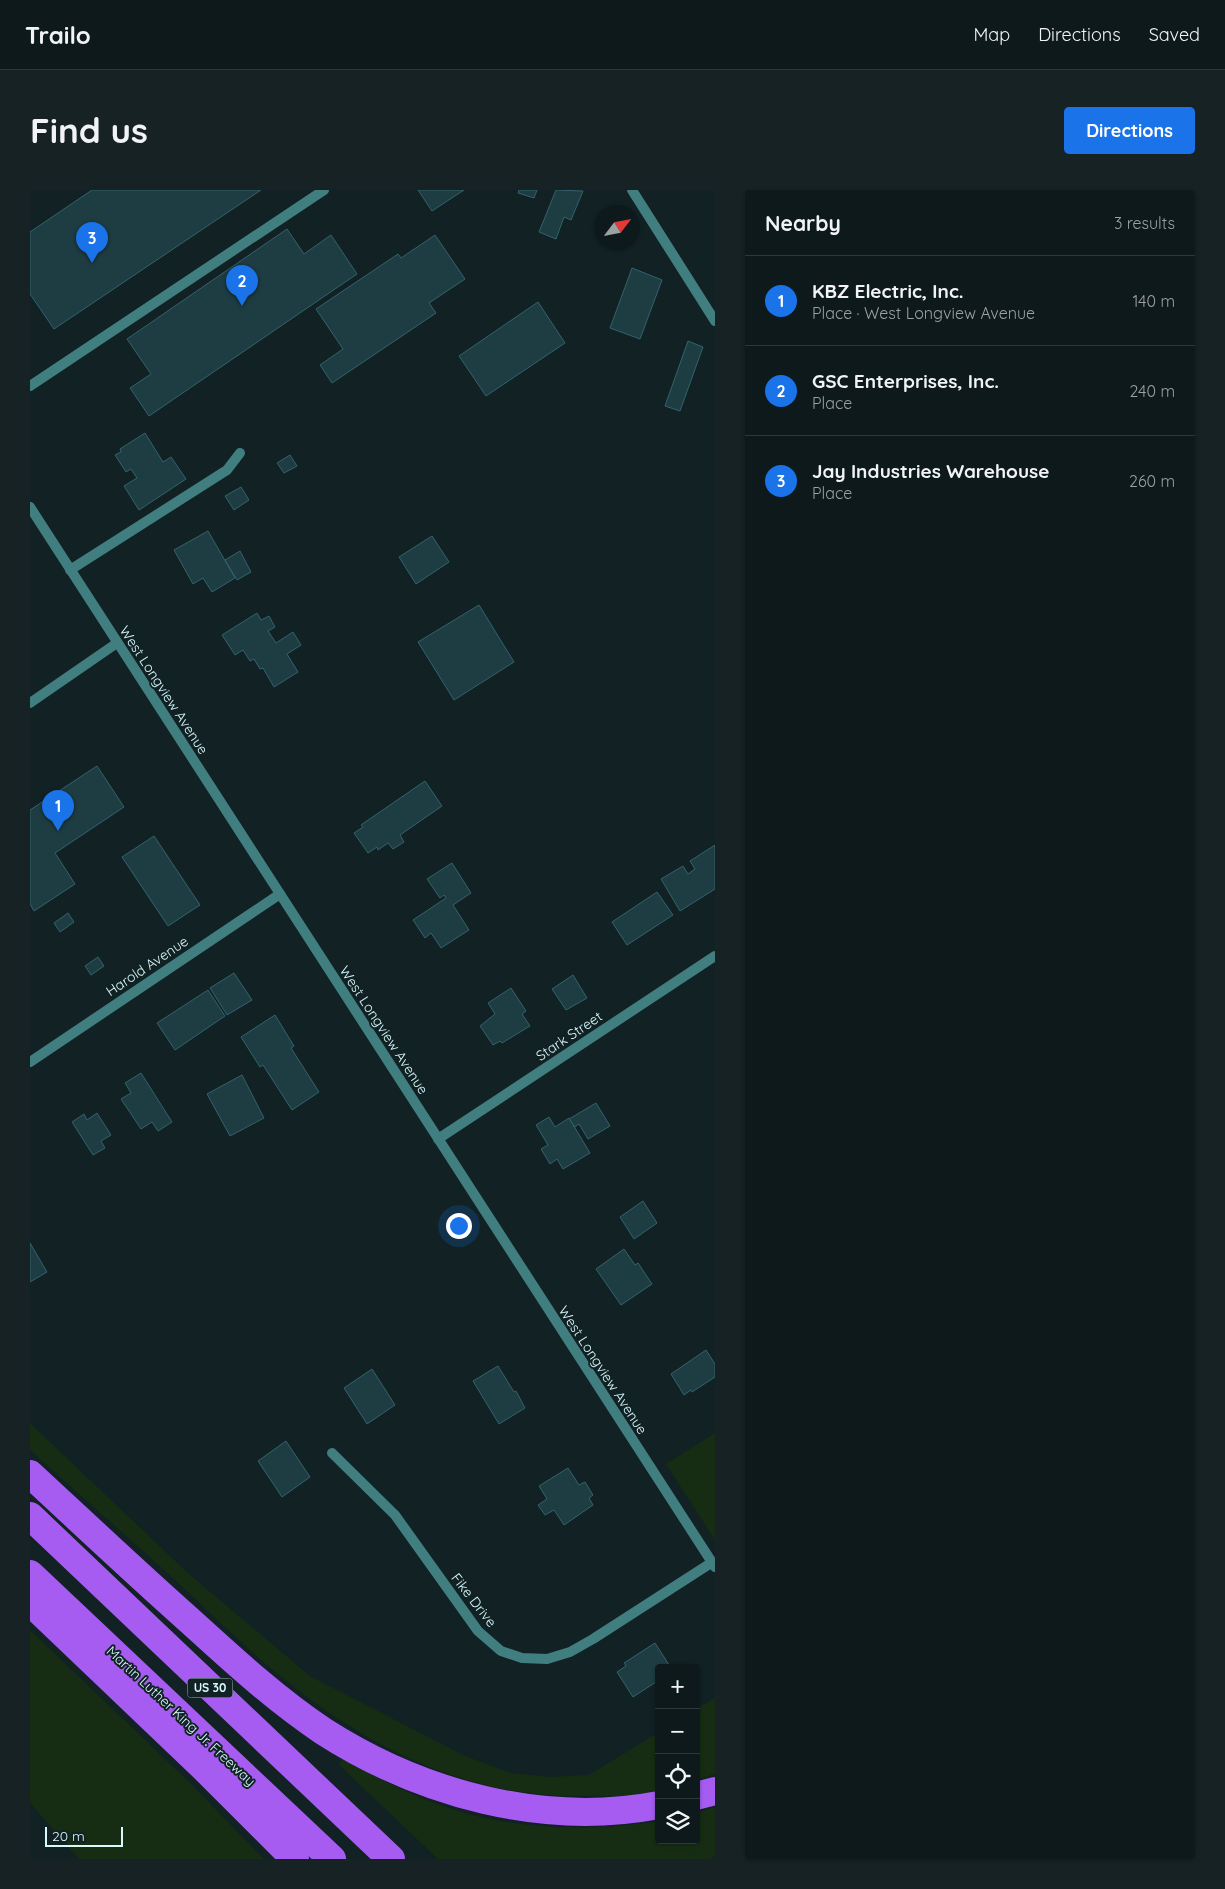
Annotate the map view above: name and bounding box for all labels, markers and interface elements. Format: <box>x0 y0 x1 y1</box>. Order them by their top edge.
text: Trailo <box>25 20 91 50</box>
text: Map <box>973 23 1010 46</box>
text: Directions <box>1038 23 1121 46</box>
text: Saved <box>1149 23 1200 46</box>
button: Directions <box>1064 107 1195 154</box>
text: Find us <box>30 108 148 152</box>
north arrow <box>595 205 640 250</box>
text: Nearby <box>765 210 841 236</box>
text: 3 results <box>1114 213 1175 233</box>
pin: 3 <box>76 222 108 263</box>
pin: 2 <box>226 265 258 306</box>
text: KBZ Electric, Inc. <box>812 279 964 303</box>
text: 1 <box>778 291 784 311</box>
text: 140 m <box>1132 291 1175 311</box>
text: Place · West Longview Avenue <box>812 303 1035 323</box>
text: GSC Enterprises, Inc. <box>812 369 999 393</box>
text: 2 <box>776 381 786 401</box>
text: 240 m <box>1129 381 1175 401</box>
text: Place <box>812 393 852 413</box>
text: Jay Industries Warehouse <box>812 459 1049 483</box>
text: 3 <box>777 471 785 491</box>
text: 260 m <box>1129 471 1175 491</box>
text: Place <box>812 483 852 503</box>
street label: West Longview Avenue <box>116 622 212 758</box>
pin: 1 <box>42 790 74 831</box>
street label: Harold Avenue <box>102 932 192 1000</box>
street label: West Longview Avenue <box>336 962 432 1098</box>
street label: Stark Street <box>532 1007 606 1065</box>
your location <box>446 1213 472 1239</box>
street label: West Longview Avenue <box>555 1302 651 1438</box>
street label: Fike Drive <box>447 1569 501 1631</box>
street label: Martin Luther King Jr. Freeway <box>103 1642 259 1790</box>
map controls <box>655 1664 700 1844</box>
button: + <box>655 1664 700 1709</box>
road number: US 30 <box>188 1679 232 1698</box>
button: − <box>655 1709 700 1754</box>
button: locate <box>655 1754 700 1799</box>
button: layers <box>655 1799 700 1844</box>
scale bar <box>45 1824 122 1847</box>
text: 20 m <box>52 1827 85 1845</box>

